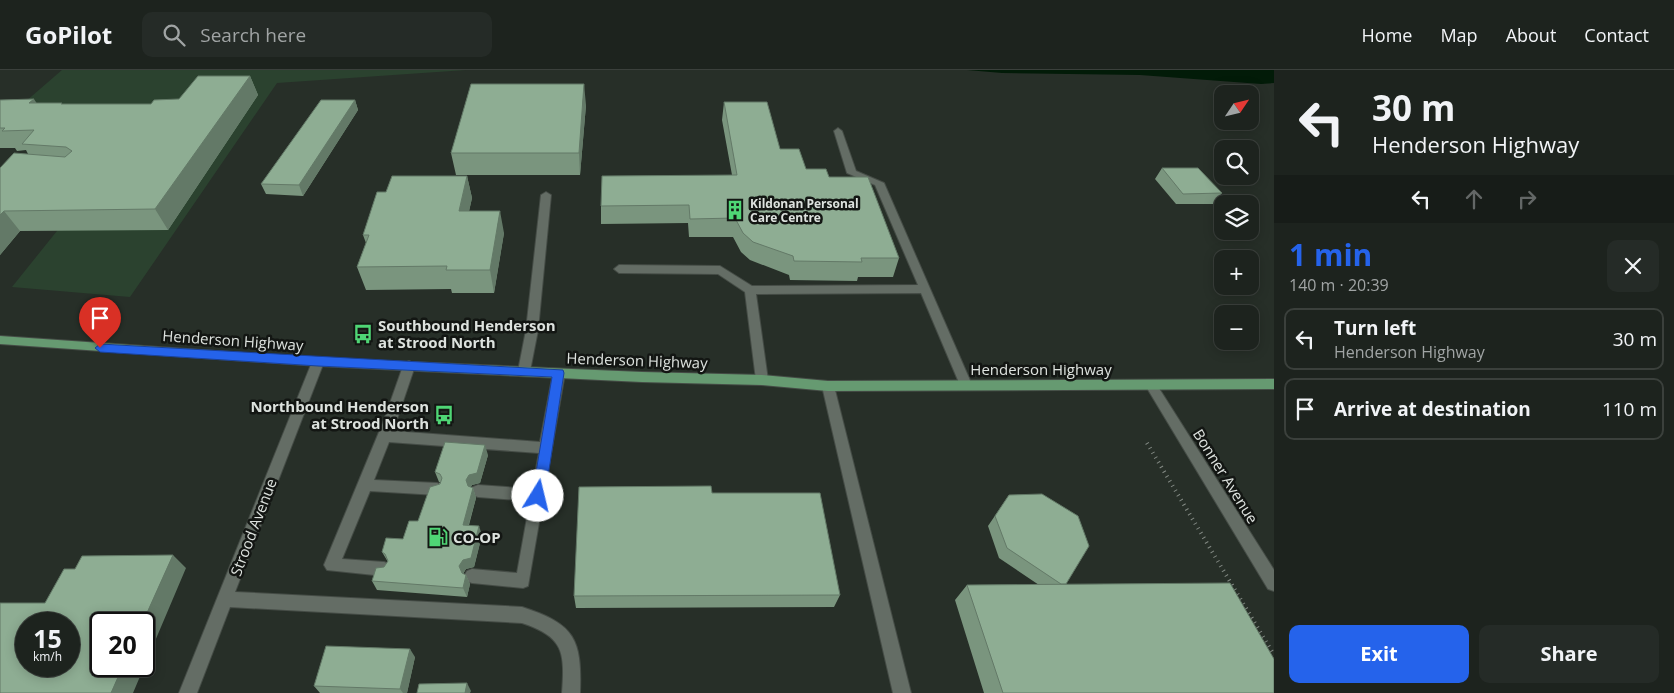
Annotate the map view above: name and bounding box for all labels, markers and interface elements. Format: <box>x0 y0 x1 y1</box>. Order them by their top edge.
search box <box>142 12 492 57</box>
text: GoPilot <box>25 18 112 51</box>
icon: search <box>160 21 188 49</box>
text: Search here <box>200 22 306 48</box>
text: Home <box>1362 23 1412 47</box>
text: Map <box>1440 23 1478 47</box>
text: About <box>1506 23 1556 47</box>
text: Contact <box>1584 23 1649 47</box>
text: 30 m <box>1372 84 1455 131</box>
north arrow <box>1214 85 1259 130</box>
map controls <box>1214 85 1259 350</box>
icon: left <box>1289 90 1354 155</box>
text: Henderson Highway <box>1372 129 1579 159</box>
button: search <box>1214 140 1259 185</box>
icon: left <box>1407 185 1435 213</box>
icon: ahead <box>1460 185 1488 213</box>
icon: right <box>1513 185 1541 213</box>
place label: Kildonan Personal Care Centre <box>750 195 859 226</box>
button: layers <box>1214 195 1259 240</box>
building icon: Kildonan Personal Care Centre <box>724 199 746 221</box>
text: 1 min <box>1289 234 1372 275</box>
button: close <box>1607 240 1659 292</box>
button: + <box>1214 250 1259 295</box>
text: 140 m · 20:39 <box>1289 274 1389 296</box>
pin <box>79 297 121 348</box>
icon: arrive <box>86 304 114 332</box>
button: − <box>1214 305 1259 350</box>
place label: Southbound Henderson at Strood North <box>378 315 556 352</box>
text: Turn left <box>1334 315 1416 341</box>
bus stop icon: Southbound Henderson at Strood North <box>352 323 374 345</box>
street label: Henderson Highway <box>162 325 305 355</box>
icon: left <box>1291 325 1319 353</box>
text: 30 m <box>1613 326 1657 352</box>
text: Henderson Highway <box>1334 341 1485 363</box>
street label: Henderson Highway <box>566 348 708 372</box>
street label: Henderson Highway <box>970 359 1112 379</box>
icon: arrive <box>1291 395 1319 423</box>
place label: Northbound Henderson at Strood North <box>250 396 429 433</box>
text: Arrive at destination <box>1334 396 1531 422</box>
text: 110 m <box>1602 396 1657 422</box>
bus stop icon: Northbound Henderson at Strood North <box>433 404 455 426</box>
street label: Bonner Avenue <box>1189 425 1263 527</box>
position arrow <box>511 469 563 521</box>
street label: Strood Avenue <box>225 475 281 579</box>
fuel station icon: CO-OP <box>427 526 449 548</box>
place label: CO-OP <box>453 527 501 547</box>
speed limit sign: 20 <box>90 612 155 677</box>
text: 15 <box>33 621 62 655</box>
button: Exit <box>1289 625 1469 683</box>
button: Share <box>1479 625 1659 683</box>
text: km/h <box>33 648 62 665</box>

